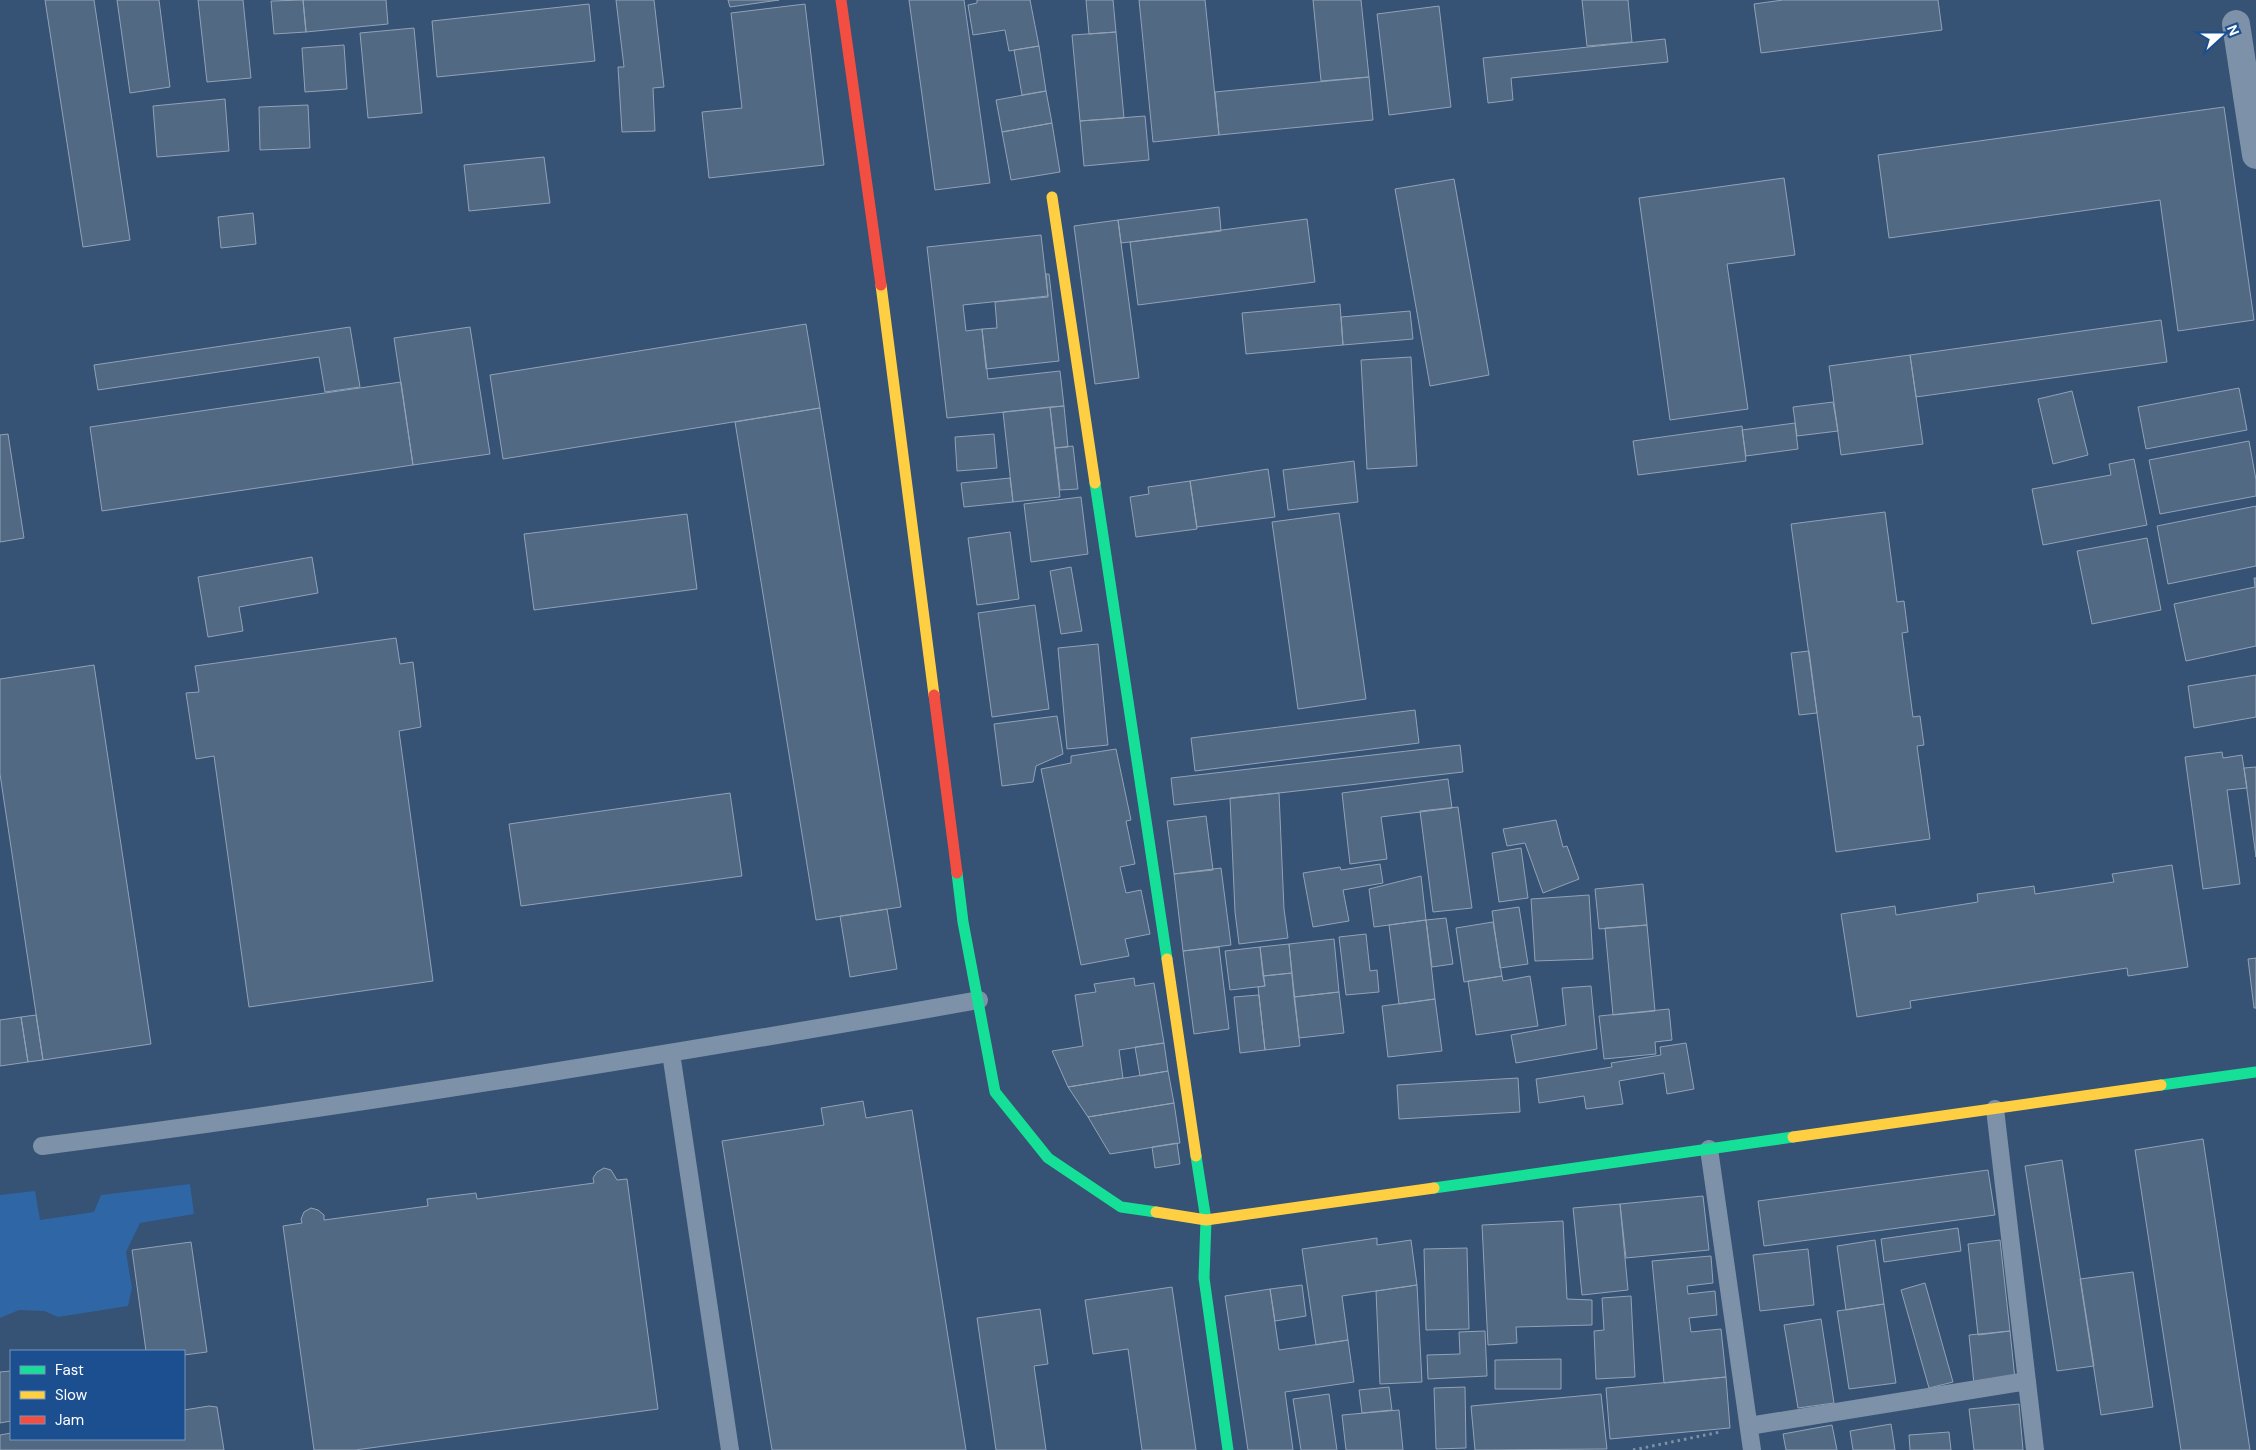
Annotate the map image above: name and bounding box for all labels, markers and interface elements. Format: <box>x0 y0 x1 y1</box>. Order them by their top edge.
north arrow <box>2196 10 2246 60</box>
text: N <box>2223 22 2243 38</box>
legend <box>10 1350 185 1440</box>
text: Fast <box>55 1360 84 1380</box>
text: Slow <box>55 1385 88 1405</box>
text: Jam <box>55 1410 84 1430</box>

